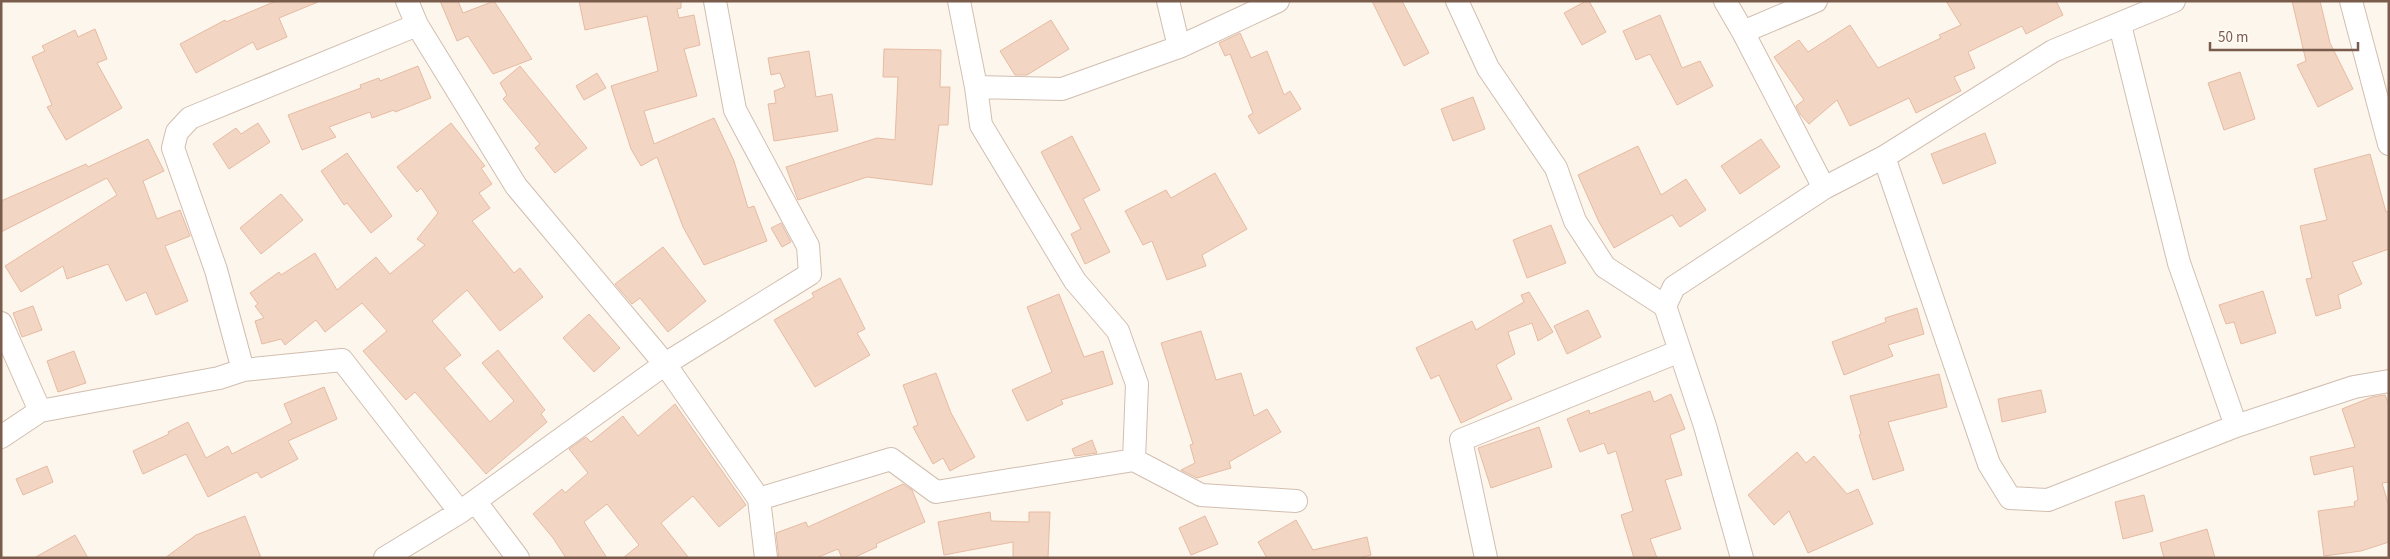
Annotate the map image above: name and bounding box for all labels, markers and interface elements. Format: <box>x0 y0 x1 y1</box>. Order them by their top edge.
scale bar <box>2210 20 2358 52</box>
text: 50 m <box>2218 27 2248 48</box>

